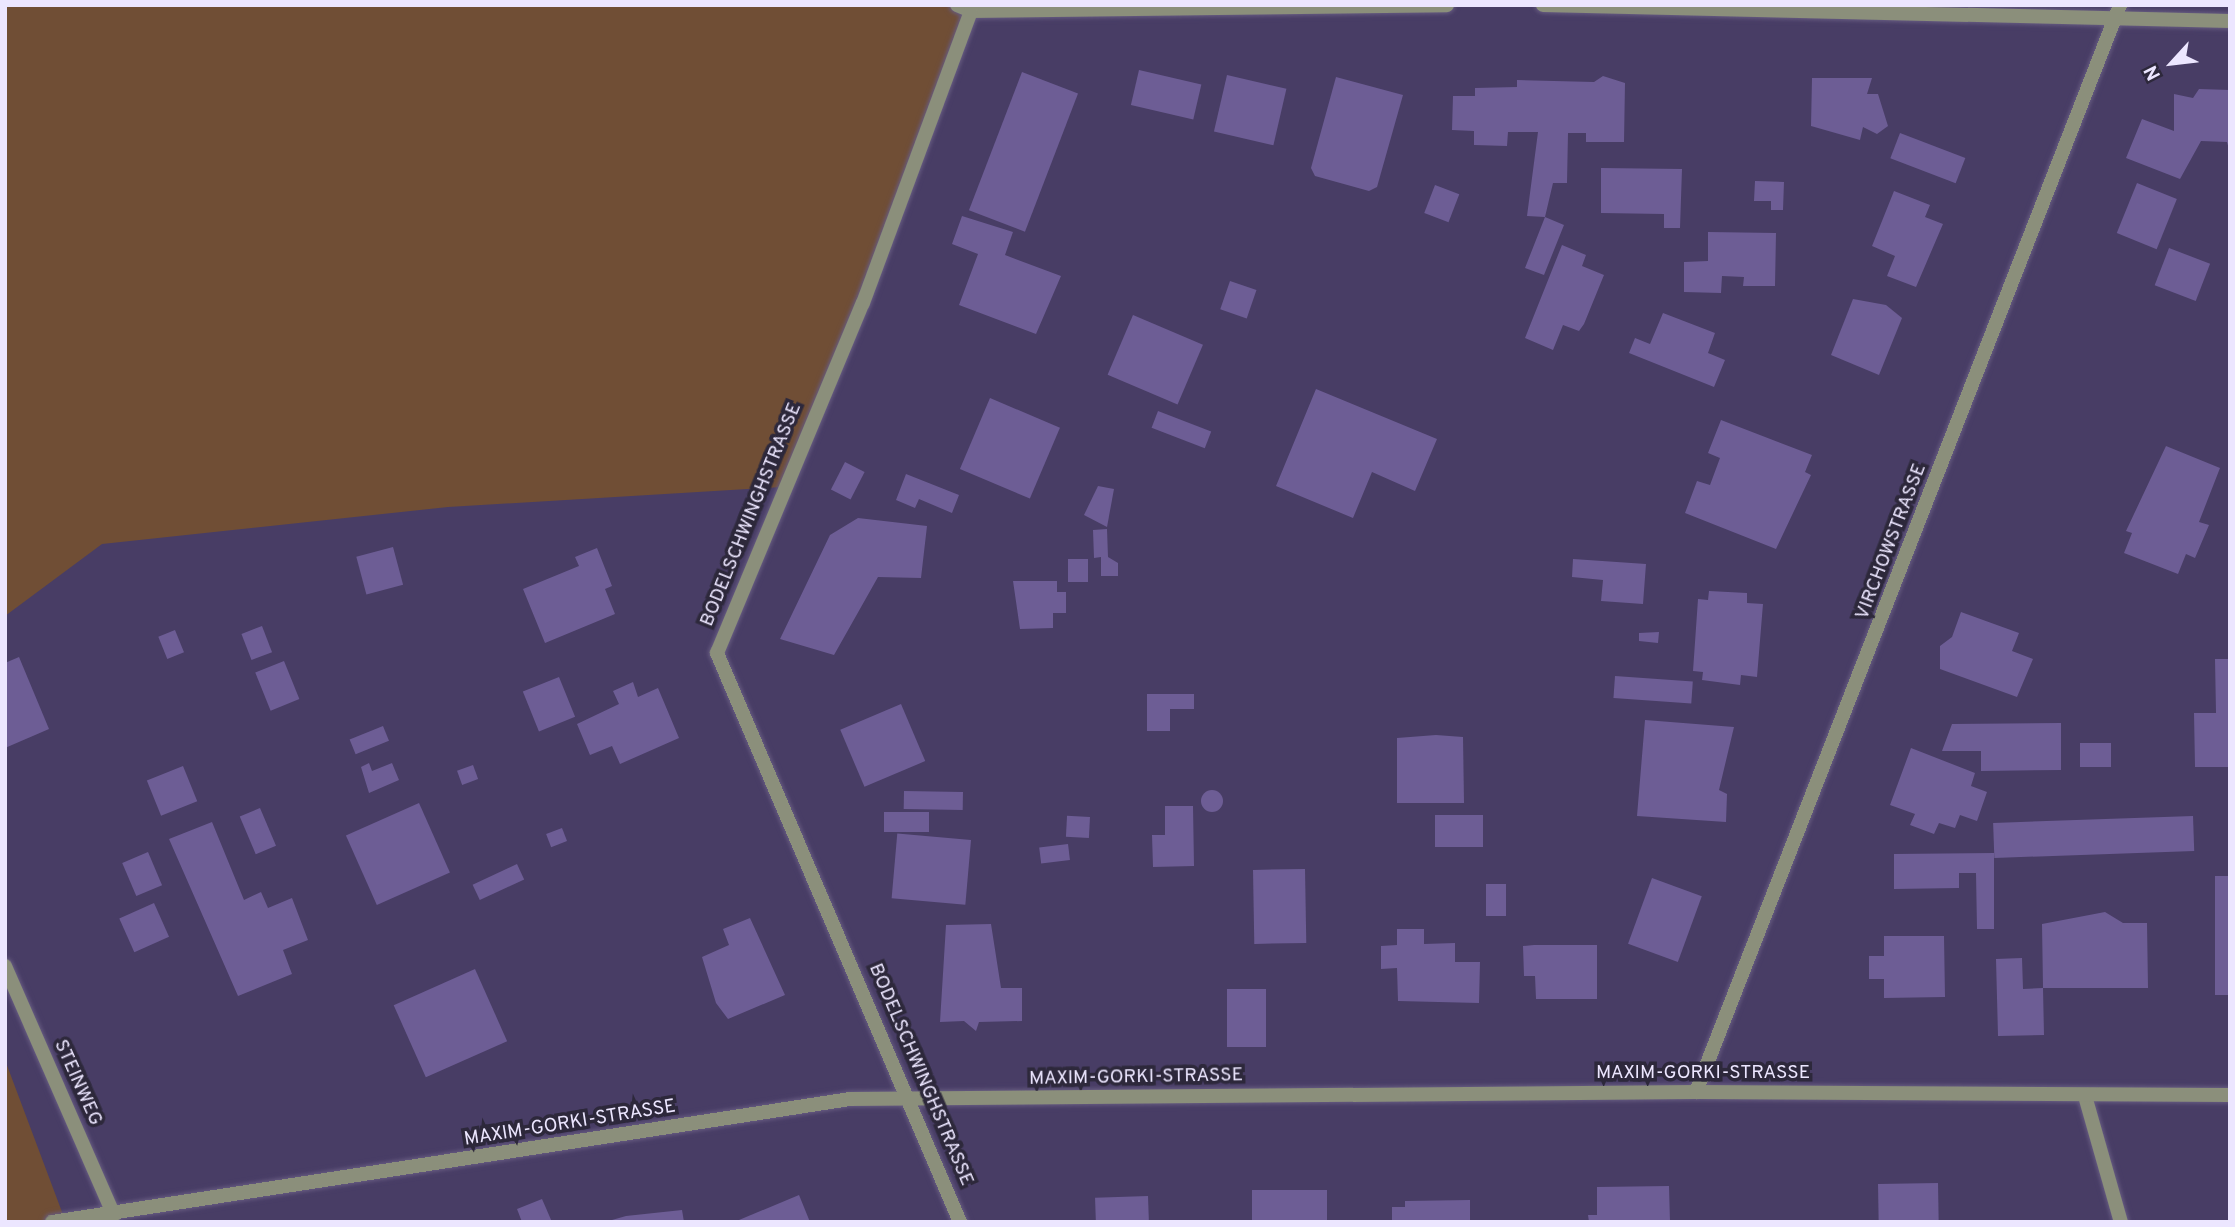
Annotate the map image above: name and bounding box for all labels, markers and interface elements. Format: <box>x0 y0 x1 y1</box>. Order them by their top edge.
north arrow <box>2137 28 2207 98</box>
text: N <box>2139 61 2167 84</box>
street label: BODELSCHWINGHSTRASSE <box>697 400 807 630</box>
street label: VIRCHOWSTRASSE <box>1852 461 1932 623</box>
street label: BODELSCHWINGHSTRASSE <box>863 960 977 1190</box>
street label: STEINWEG <box>48 1037 106 1129</box>
street label: MAXIM-GORKI-STRASSE <box>1596 1063 1810 1085</box>
street label: MAXIM-GORKI-STRASSE <box>1029 1065 1243 1091</box>
street label: MAXIM-GORKI-STRASSE <box>463 1096 677 1152</box>

